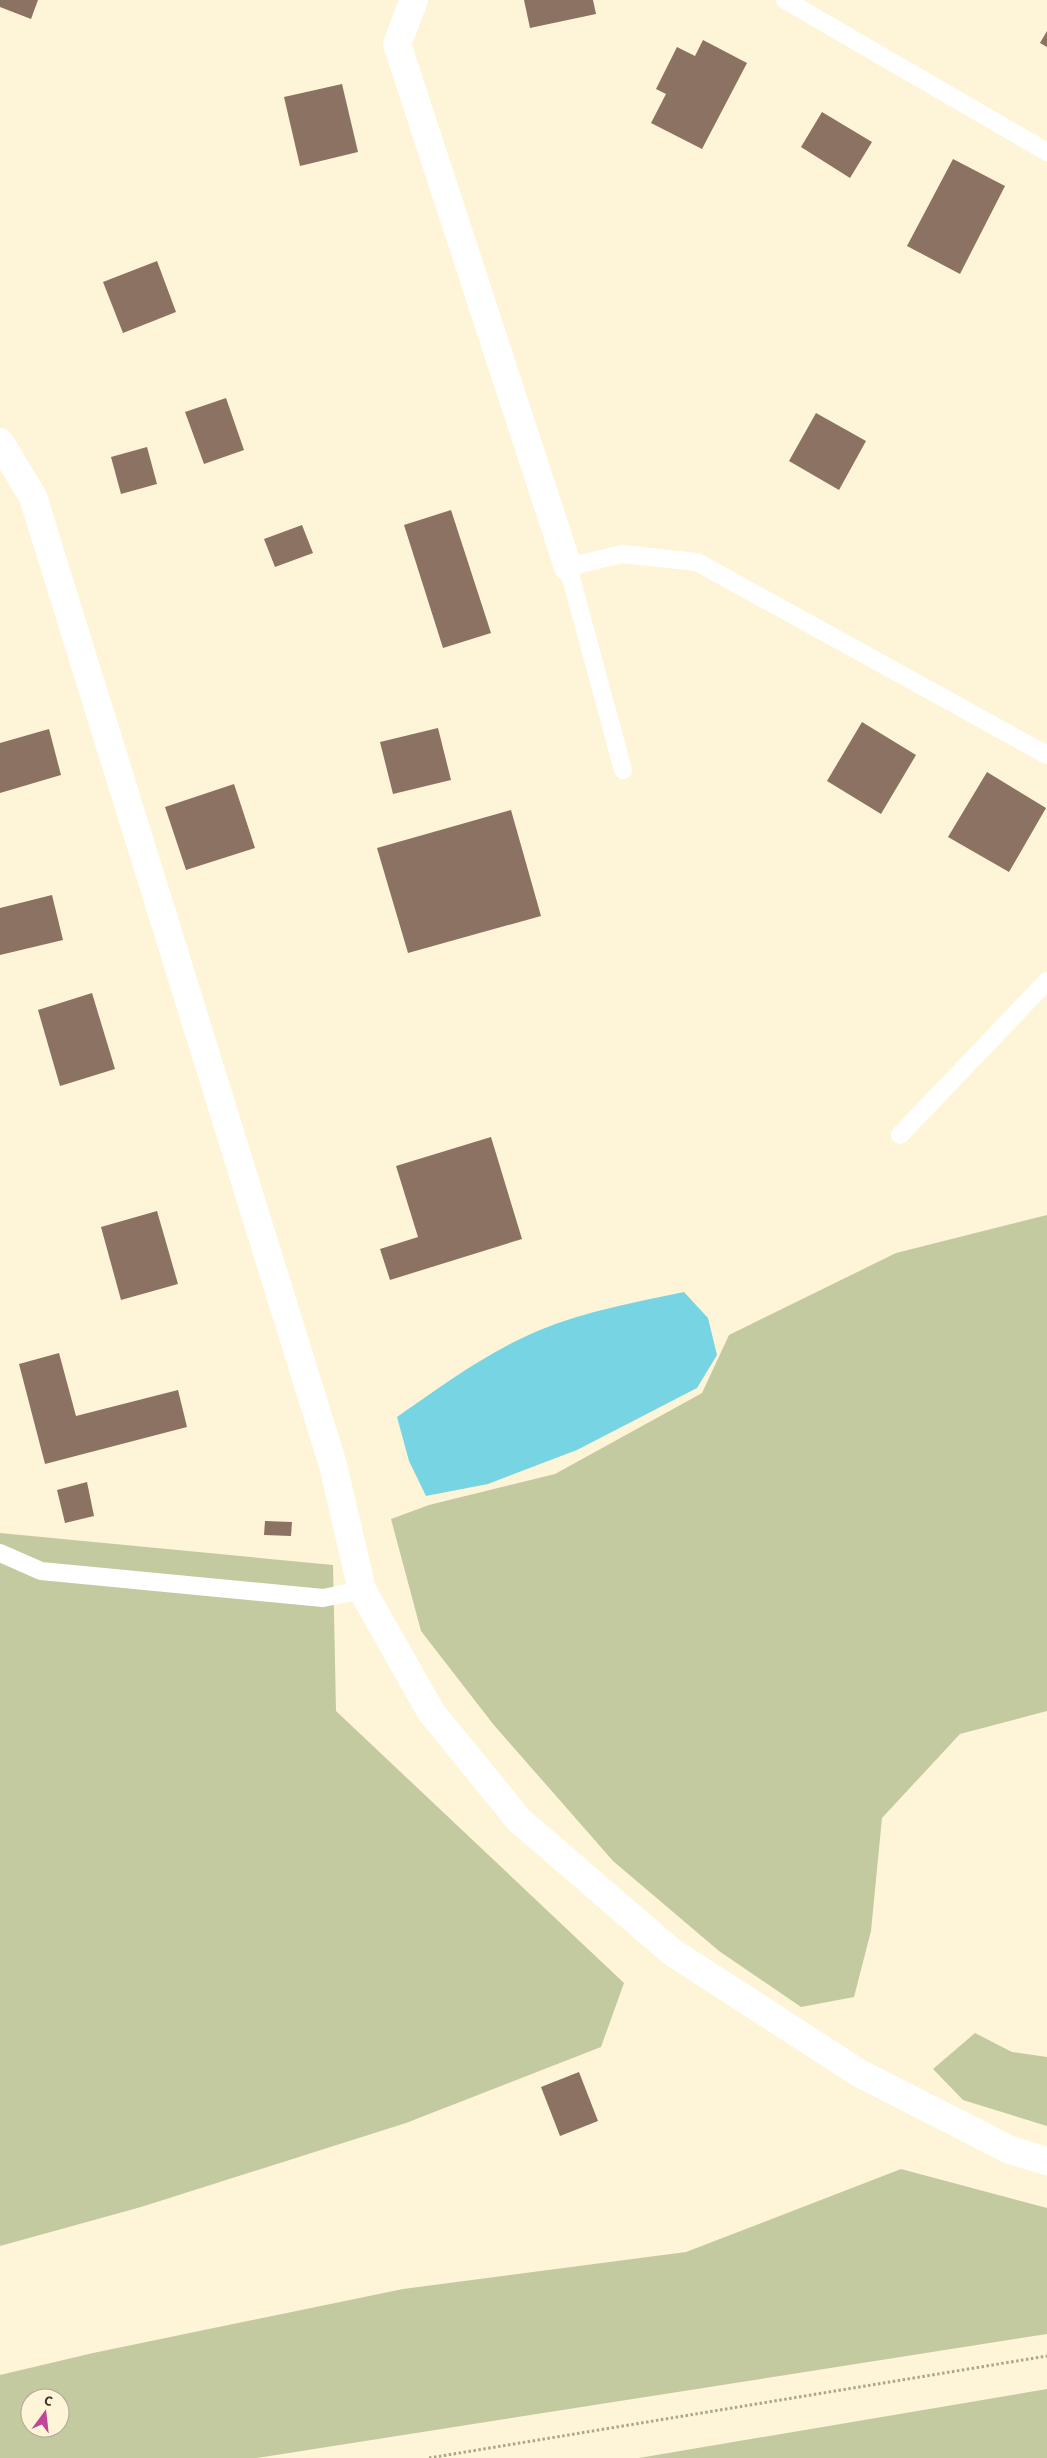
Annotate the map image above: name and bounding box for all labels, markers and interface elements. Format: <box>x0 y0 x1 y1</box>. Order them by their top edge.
north arrow <box>20 2388 70 2438</box>
text: С <box>42 2391 55 2412</box>

